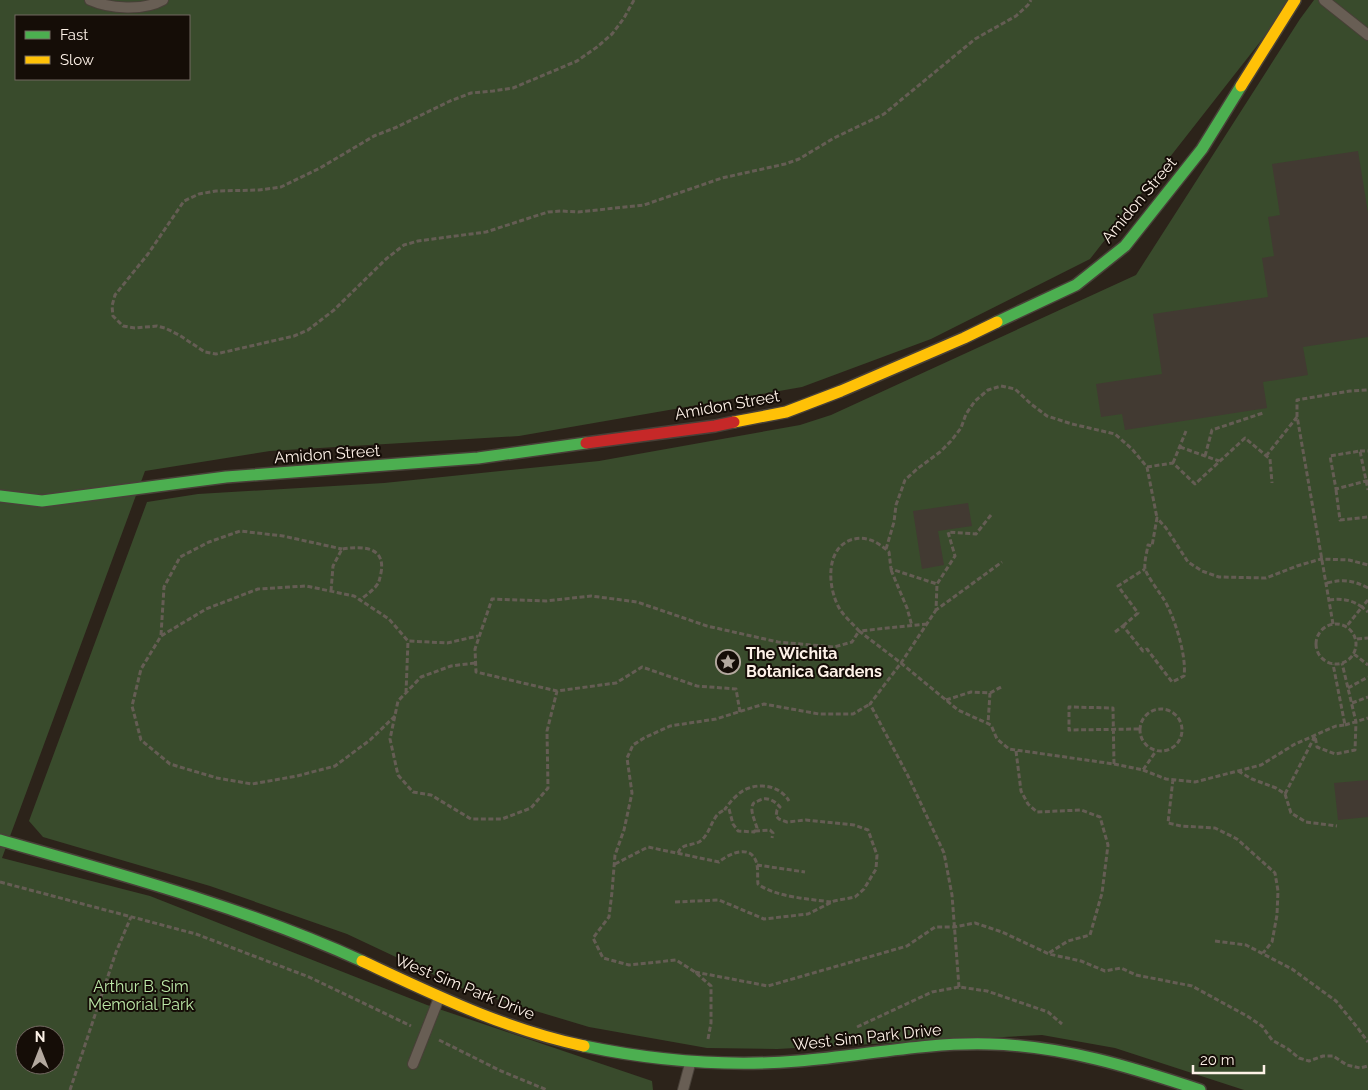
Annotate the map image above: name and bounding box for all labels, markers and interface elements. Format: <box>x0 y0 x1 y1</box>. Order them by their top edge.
legend <box>15 15 190 80</box>
text: Fast <box>60 26 88 44</box>
text: Slow <box>60 51 94 69</box>
street label: Amidon Street <box>1098 153 1181 247</box>
street label: Amidon Street <box>673 386 782 424</box>
street label: Amidon Street <box>273 441 381 467</box>
place label: The Wichita Botanica Gardens <box>746 644 882 681</box>
place icon: The Wichita Botanica Gardens <box>715 649 741 675</box>
street label: West Sim Park Drive <box>392 950 538 1024</box>
park label: Arthur B. Sim Memorial Park <box>88 977 194 1014</box>
street label: West Sim Park Drive <box>792 1020 942 1054</box>
north arrow <box>15 1025 65 1075</box>
text: N <box>35 1029 45 1045</box>
scale bar <box>1193 1042 1264 1074</box>
text: 20 m <box>1200 1051 1235 1069</box>

